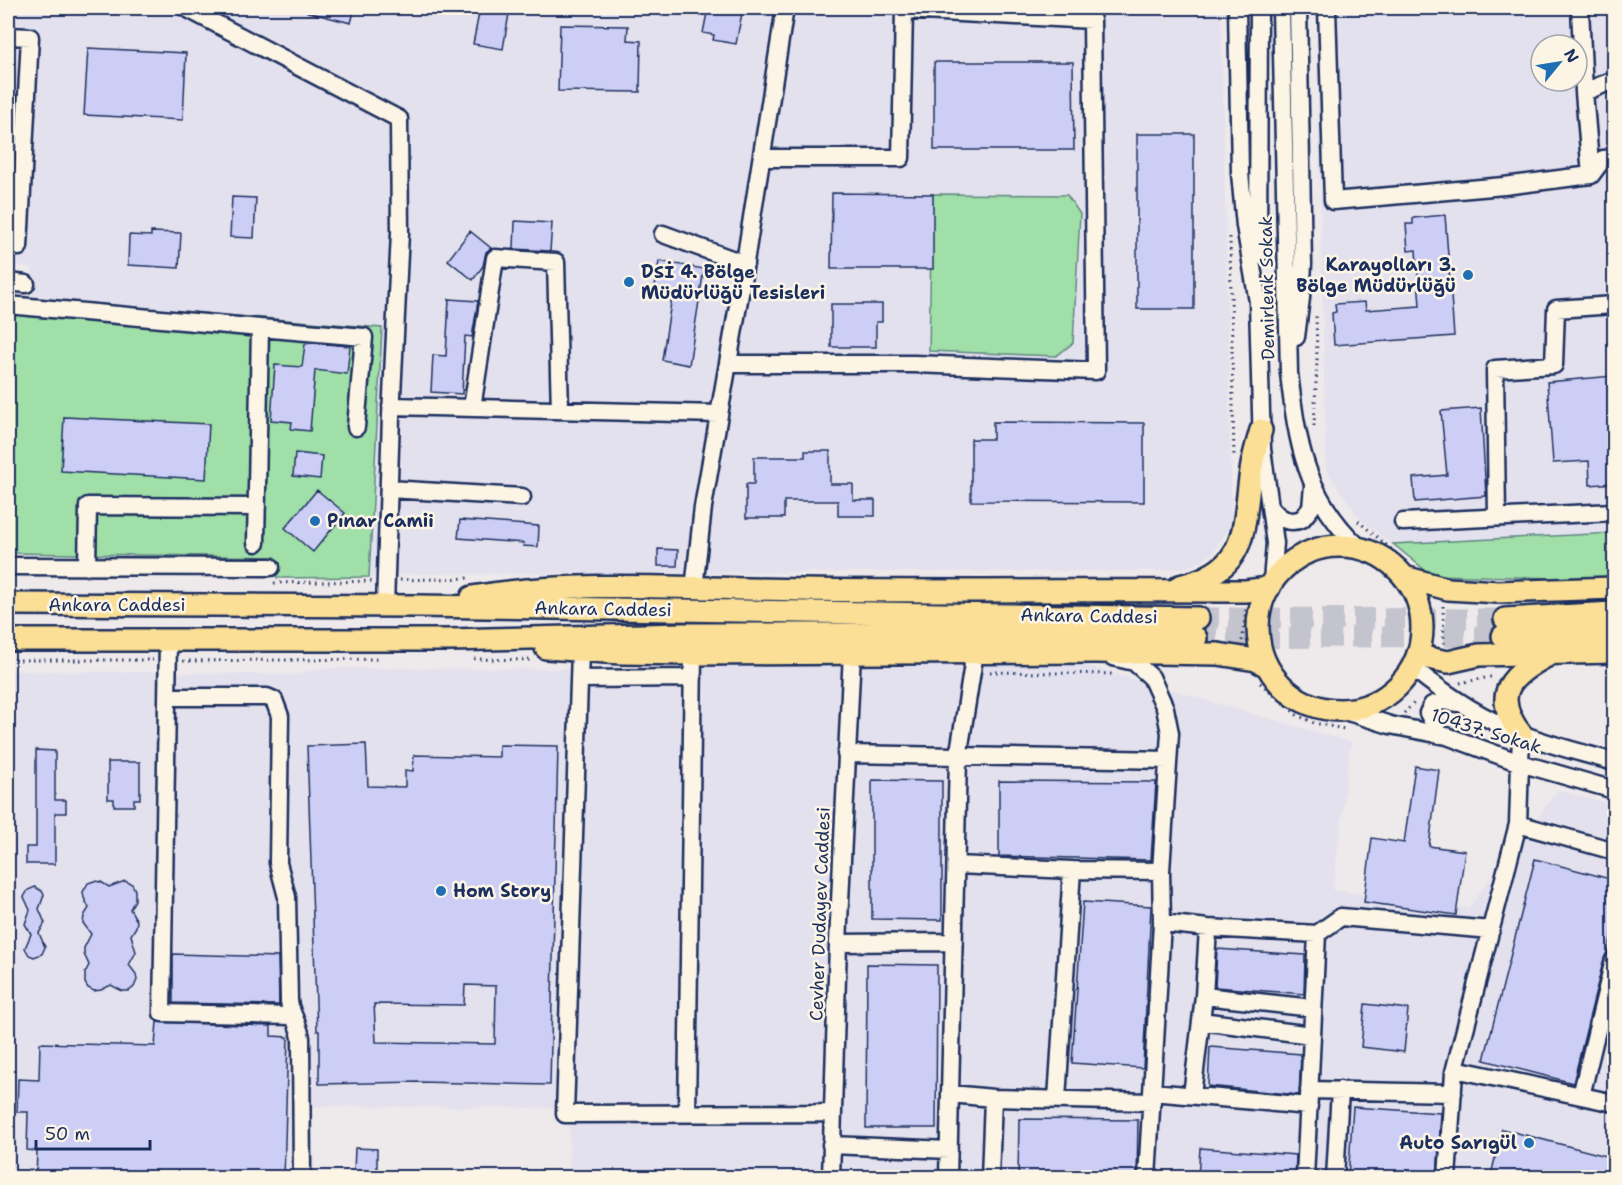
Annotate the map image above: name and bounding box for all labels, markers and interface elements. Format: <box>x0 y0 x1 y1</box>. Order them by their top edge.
north arrow <box>1529 33 1589 93</box>
text: N <box>1559 45 1584 66</box>
street label: Demirlenk Sokak <box>1254 216 1280 360</box>
place label: Karayolları 3. Bölge Müdürlüğü <box>1296 253 1456 298</box>
place label: DSİ 4. Bölge Müdürlüğü Tesisleri <box>641 260 825 305</box>
marker: Karayolları 3. Bölge Müdürlüğü <box>1461 268 1475 282</box>
marker: DSİ 4. Bölge Müdürlüğü Tesisleri <box>622 275 636 289</box>
place label: Pınar Camii <box>327 509 434 533</box>
marker: Pınar Camii <box>308 514 322 528</box>
street label: Ankara Caddesi <box>48 593 186 617</box>
street label: Ankara Caddesi <box>534 596 672 622</box>
street label: Ankara Caddesi <box>1020 603 1158 629</box>
street label: 10437. Sokak <box>1428 703 1544 759</box>
street label: Cevher Dudayev Caddesi <box>804 807 836 1021</box>
place label: Hom Story <box>453 879 551 903</box>
marker: Hom Story <box>434 884 448 898</box>
scale bar <box>36 1113 150 1151</box>
text: 50 m <box>45 1122 90 1146</box>
place label: Auto Sarıgül <box>1399 1131 1517 1155</box>
marker: Auto Sarıgül <box>1522 1136 1536 1150</box>

